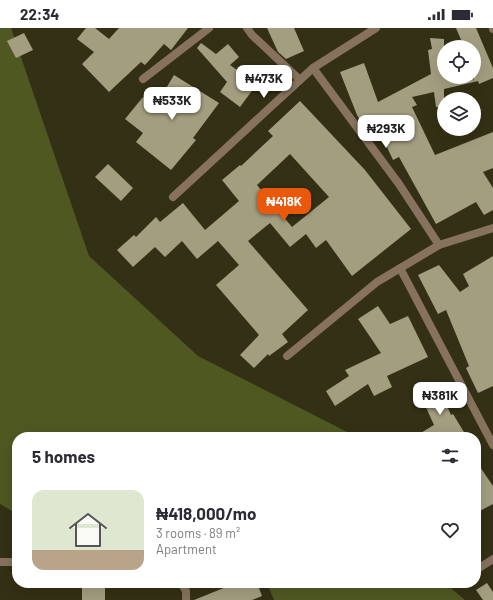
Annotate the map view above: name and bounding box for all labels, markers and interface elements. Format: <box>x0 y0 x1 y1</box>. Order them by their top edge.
text: 22:34 <box>20 5 59 23</box>
map controls <box>437 40 481 136</box>
button: locate <box>437 40 481 84</box>
pin: ₦473K <box>236 65 292 99</box>
text: ₦473K <box>245 70 283 86</box>
pin: ₦533K <box>144 87 200 121</box>
text: ₦533K <box>153 92 191 108</box>
button: layers <box>437 92 481 136</box>
pin: ₦293K <box>358 115 414 149</box>
text: ₦293K <box>367 120 405 136</box>
pin: ₦418K <box>256 188 312 222</box>
text: ₦418K <box>266 193 302 209</box>
pin: ₦381K <box>412 382 468 416</box>
text: ₦381K <box>422 387 458 403</box>
icon: filters <box>439 445 461 467</box>
text: 5 homes <box>32 446 95 466</box>
text: ₦418,000/mo <box>156 503 256 523</box>
icon: home <box>64 506 112 554</box>
icon: heart <box>439 519 461 541</box>
text: 3 rooms · 89 m² <box>156 525 240 541</box>
text: Apartment <box>156 541 217 557</box>

